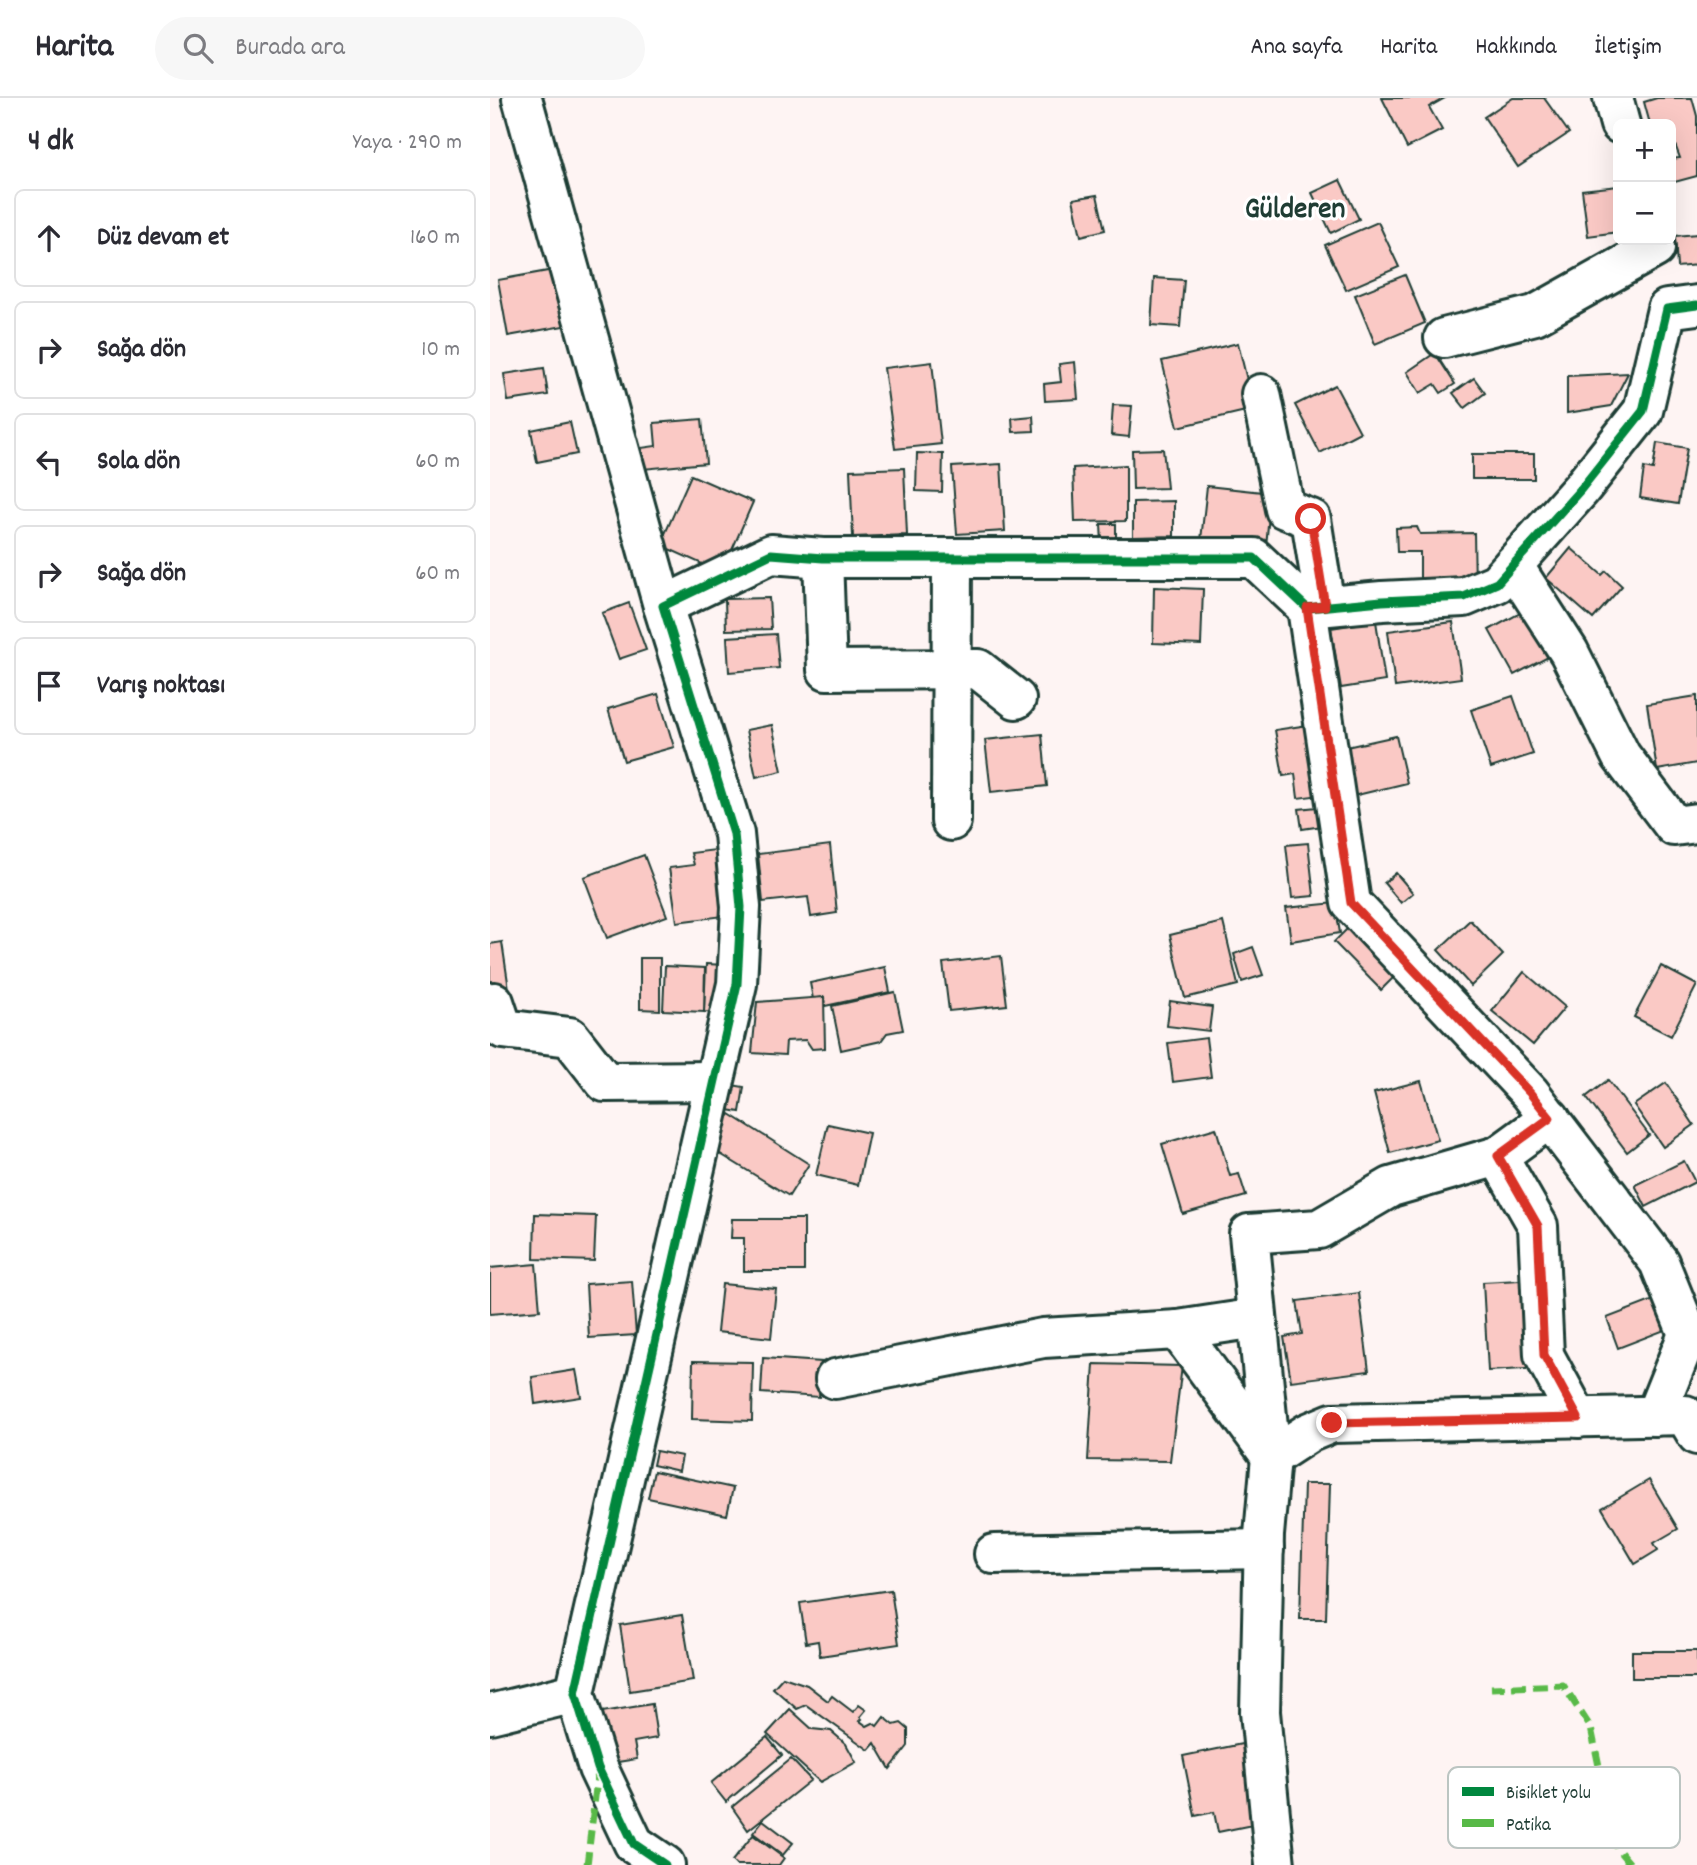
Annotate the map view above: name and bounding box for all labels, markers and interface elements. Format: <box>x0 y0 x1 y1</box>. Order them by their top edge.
search box <box>155 17 645 80</box>
text: Harita <box>35 25 113 72</box>
icon: search <box>179 29 217 67</box>
text: Burada ara <box>235 30 345 67</box>
text: Ana sayfa <box>1251 31 1342 65</box>
text: Harita <box>1380 31 1437 65</box>
text: Hakkında <box>1475 31 1557 65</box>
text: İletişim <box>1595 31 1662 65</box>
map controls <box>1613 119 1676 245</box>
button: + <box>1613 119 1676 182</box>
text: 4 dk <box>28 122 74 165</box>
text: Yaya · 290 m <box>353 127 462 160</box>
button: − <box>1613 182 1676 245</box>
district label: Gülderen <box>1245 190 1345 233</box>
icon: ahead <box>30 219 68 257</box>
text: Düz devam et <box>97 220 229 257</box>
text: 160 m <box>410 222 460 255</box>
icon: right <box>30 331 68 369</box>
text: Sağa dön <box>97 332 186 369</box>
text: 10 m <box>421 334 460 367</box>
icon: left <box>30 443 68 481</box>
text: Sola dön <box>97 444 180 481</box>
text: 60 m <box>415 446 460 479</box>
route start <box>1295 503 1326 534</box>
icon: right <box>30 555 68 593</box>
text: Sağa dön <box>97 556 186 593</box>
text: 60 m <box>415 558 460 591</box>
icon: arrive <box>30 667 68 705</box>
text: Varış noktası <box>97 668 225 705</box>
route end <box>1316 1407 1347 1438</box>
legend <box>1448 1767 1680 1848</box>
text: Bisiklet yolu <box>1506 1781 1591 1808</box>
text: Patika <box>1506 1813 1552 1840</box>

